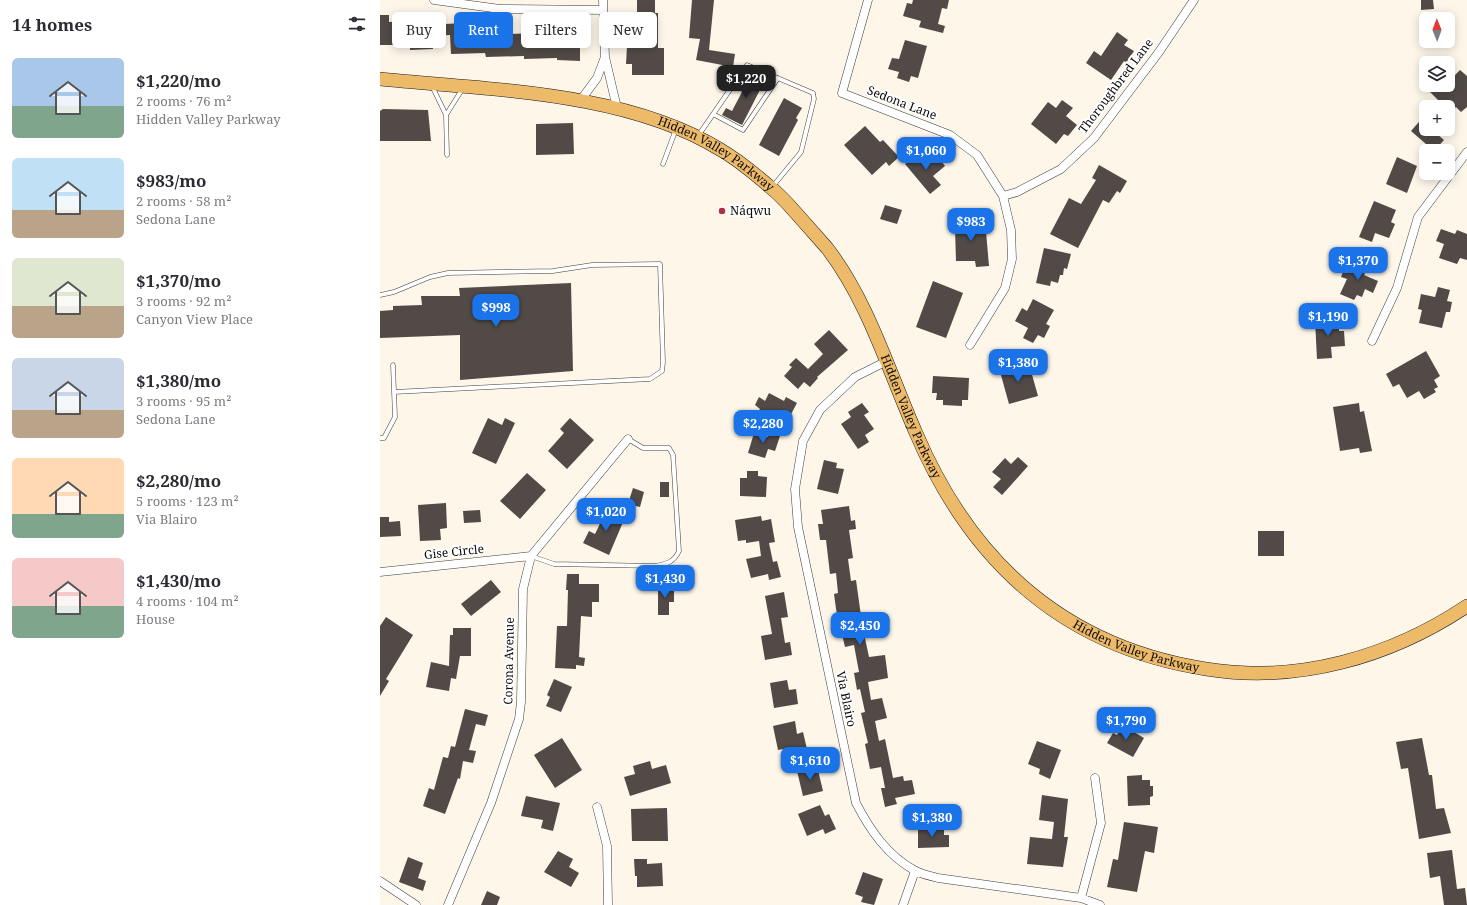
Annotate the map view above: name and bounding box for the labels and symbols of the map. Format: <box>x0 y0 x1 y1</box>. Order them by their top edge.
north arrow <box>1419 12 1455 48</box>
street label: Thoroughbred Lane <box>1074 35 1157 137</box>
pin: $1,220 <box>713 65 779 99</box>
street label: Sedona Lane <box>865 81 939 124</box>
street label: Hidden Valley Parkway <box>656 112 778 195</box>
pin: $1,060 <box>893 137 959 171</box>
place label: Náqwu <box>730 202 772 219</box>
marker: Náqwu <box>717 206 727 216</box>
pin: $983 <box>947 208 995 242</box>
pin: $1,370 <box>1325 247 1391 281</box>
pin: $998 <box>472 294 520 328</box>
pin: $1,190 <box>1295 303 1361 337</box>
pin: $1,380 <box>985 349 1051 383</box>
street label: Hidden Valley Parkway <box>877 352 946 482</box>
pin: $2,280 <box>730 410 796 444</box>
pin: $1,020 <box>573 498 639 532</box>
street label: Gise Circle <box>423 540 485 563</box>
pin: $1,430 <box>632 565 698 599</box>
pin: $2,450 <box>827 612 893 646</box>
street label: Hidden Valley Parkway <box>1070 615 1201 676</box>
street label: Corona Avenue <box>499 617 518 705</box>
street label: Via Blairo <box>832 669 861 728</box>
pin: $1,790 <box>1093 707 1159 741</box>
pin: $1,610 <box>777 747 843 781</box>
pin: $1,380 <box>899 804 965 838</box>

